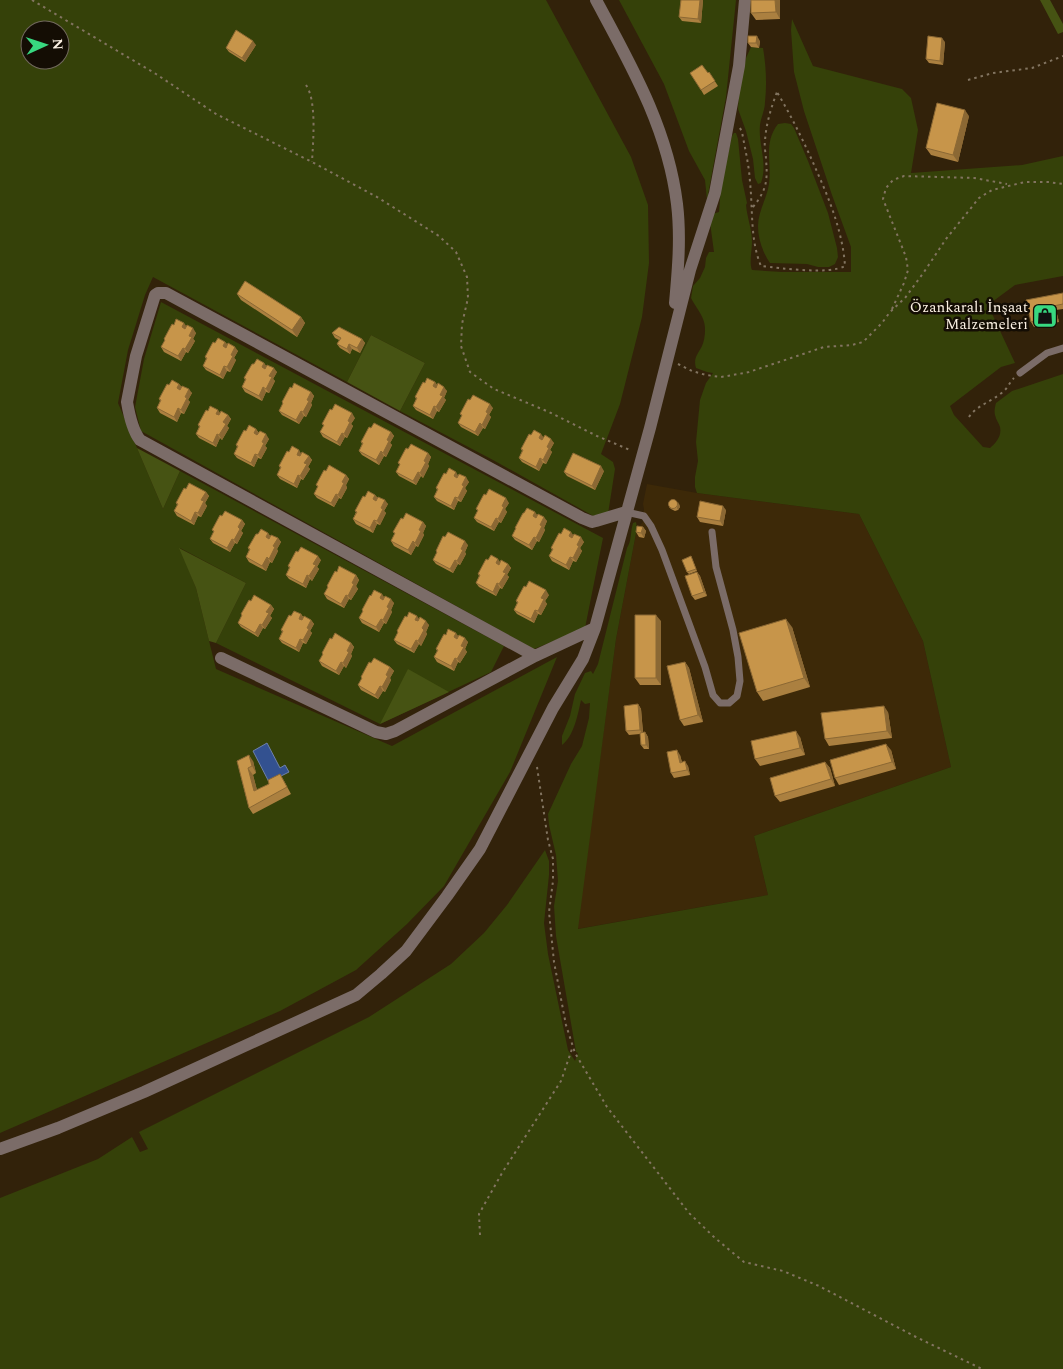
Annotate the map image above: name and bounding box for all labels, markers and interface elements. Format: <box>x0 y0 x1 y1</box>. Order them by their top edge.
north arrow <box>20 20 70 70</box>
text: N <box>47 38 68 51</box>
place label: Özankaralı İnşaat Malzemeleri <box>910 296 1028 336</box>
shop icon: Özankaralı İnşaat Malzemeleri <box>1032 303 1058 329</box>

